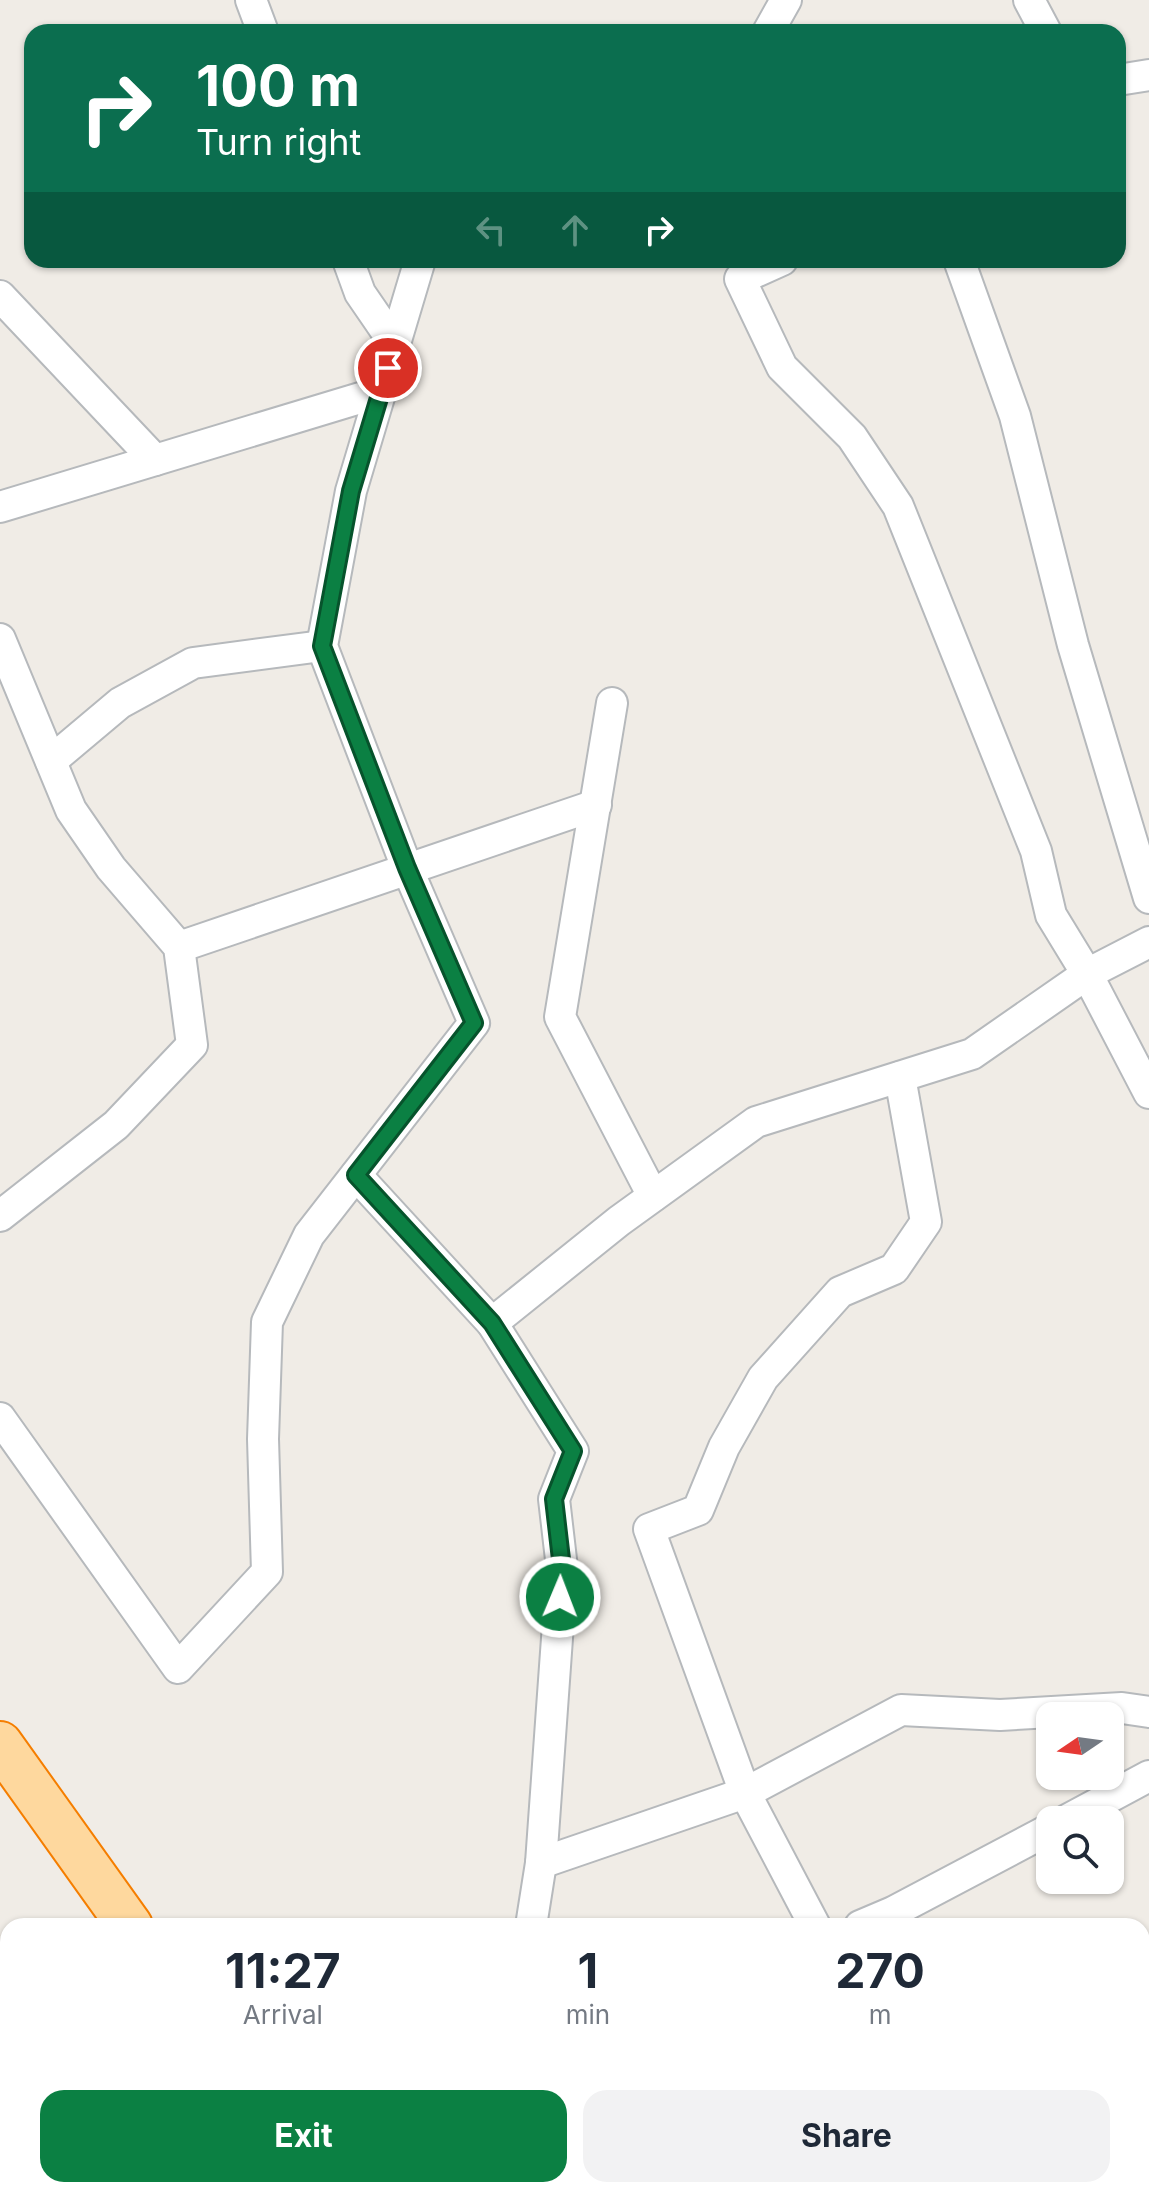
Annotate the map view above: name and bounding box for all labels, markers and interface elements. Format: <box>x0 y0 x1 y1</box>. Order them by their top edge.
text: 100 m <box>196 52 360 120</box>
icon: right <box>64 56 168 160</box>
text: Turn right <box>196 120 361 164</box>
icon: left <box>469 208 513 252</box>
icon: ahead <box>553 208 597 252</box>
icon: right <box>637 208 681 252</box>
pin <box>354 334 422 402</box>
icon: arrive <box>366 346 410 390</box>
position arrow <box>518 1555 602 1639</box>
north arrow <box>1036 1702 1124 1790</box>
map controls <box>1036 1702 1124 1894</box>
button: search <box>1036 1806 1124 1894</box>
text: 11:27 <box>225 1941 341 2000</box>
text: 1 <box>578 1941 598 2000</box>
text: 270 <box>835 1941 925 2000</box>
text: Arrival <box>243 1999 323 2030</box>
text: min <box>566 1999 610 2030</box>
text: m <box>869 1999 891 2030</box>
button: Exit <box>40 2090 567 2182</box>
button: Share <box>583 2090 1110 2182</box>

